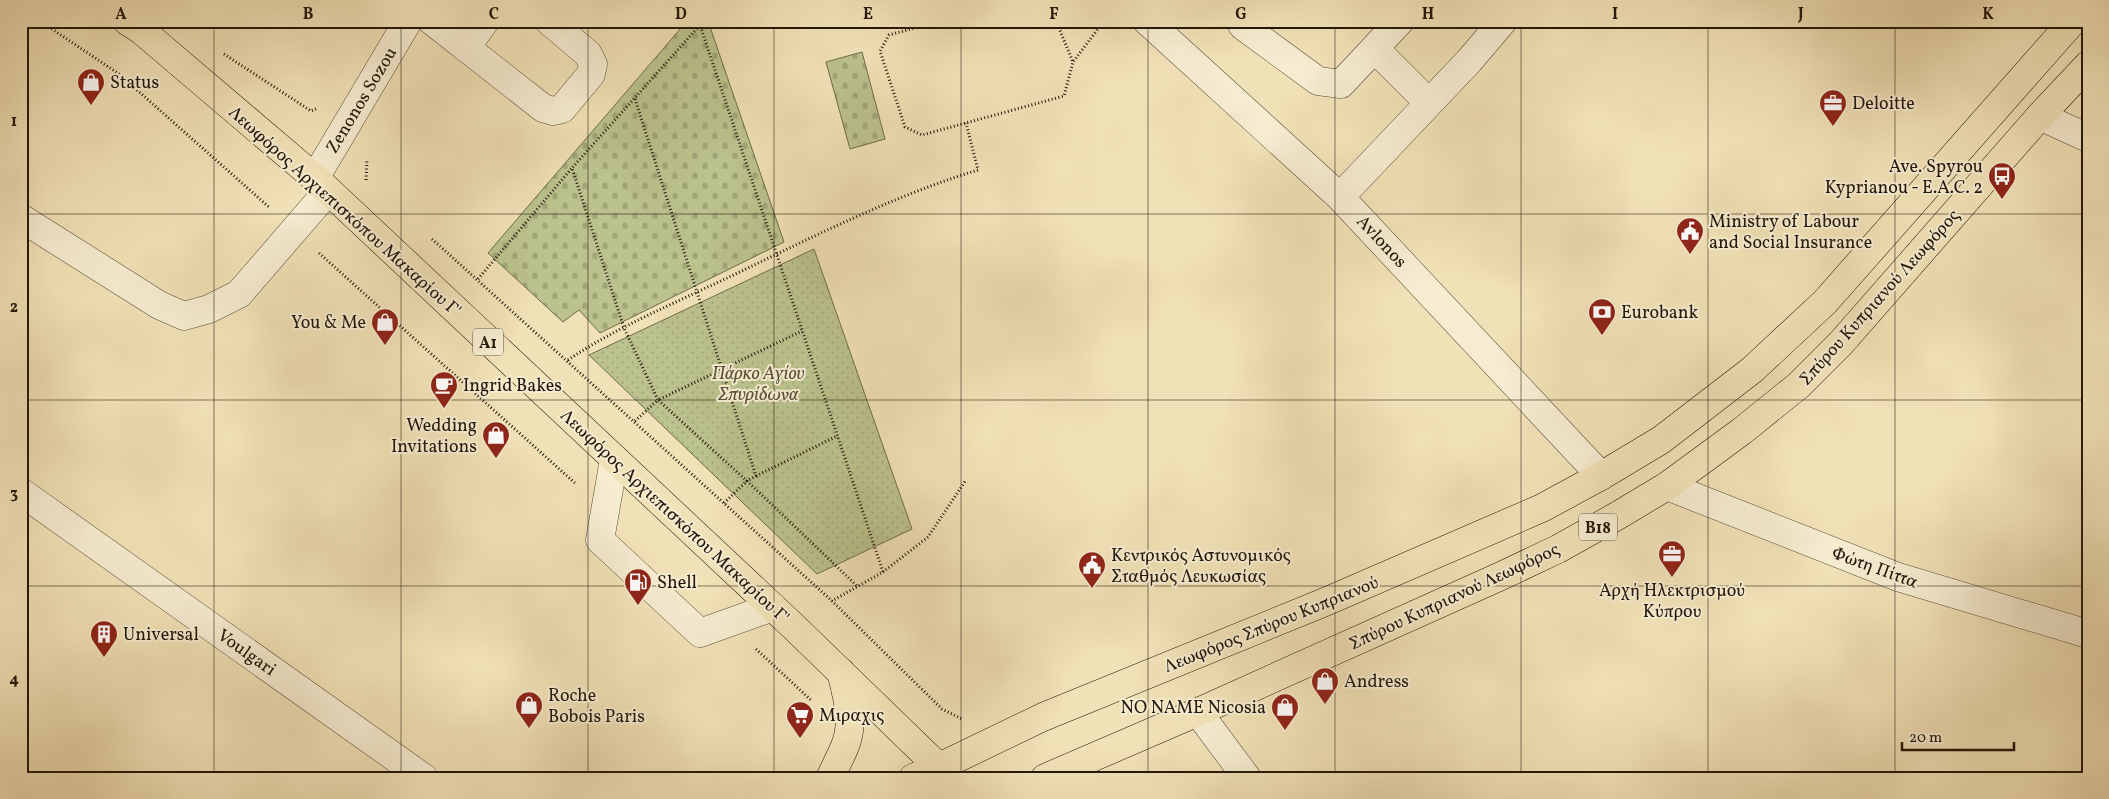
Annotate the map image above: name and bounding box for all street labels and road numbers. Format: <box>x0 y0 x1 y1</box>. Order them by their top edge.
street label: Zenonos Sozou <box>321 43 404 159</box>
street label: Λεωφόρος Αρχιεπισκόπου Μακαρίου Γ' <box>222 101 466 323</box>
street label: Σπύρου Κυπριανού Λεωφόρος <box>1794 204 1966 392</box>
street label: Avlonos <box>1350 210 1412 274</box>
road number: A1 <box>473 328 503 356</box>
street label: Λεωφόρος Αρχιεπισκόπου Μακαρίου Γ' <box>554 404 794 630</box>
road number: B18 <box>1579 514 1617 540</box>
street label: Σπύρου Κυπριανού Λεωφόρος <box>1345 538 1564 657</box>
street label: Φώτη Πίττα <box>1828 541 1921 596</box>
street label: Λεωφόρος Σπύρου Κυπριανού <box>1160 571 1383 680</box>
street label: Voulgari <box>212 624 281 683</box>

